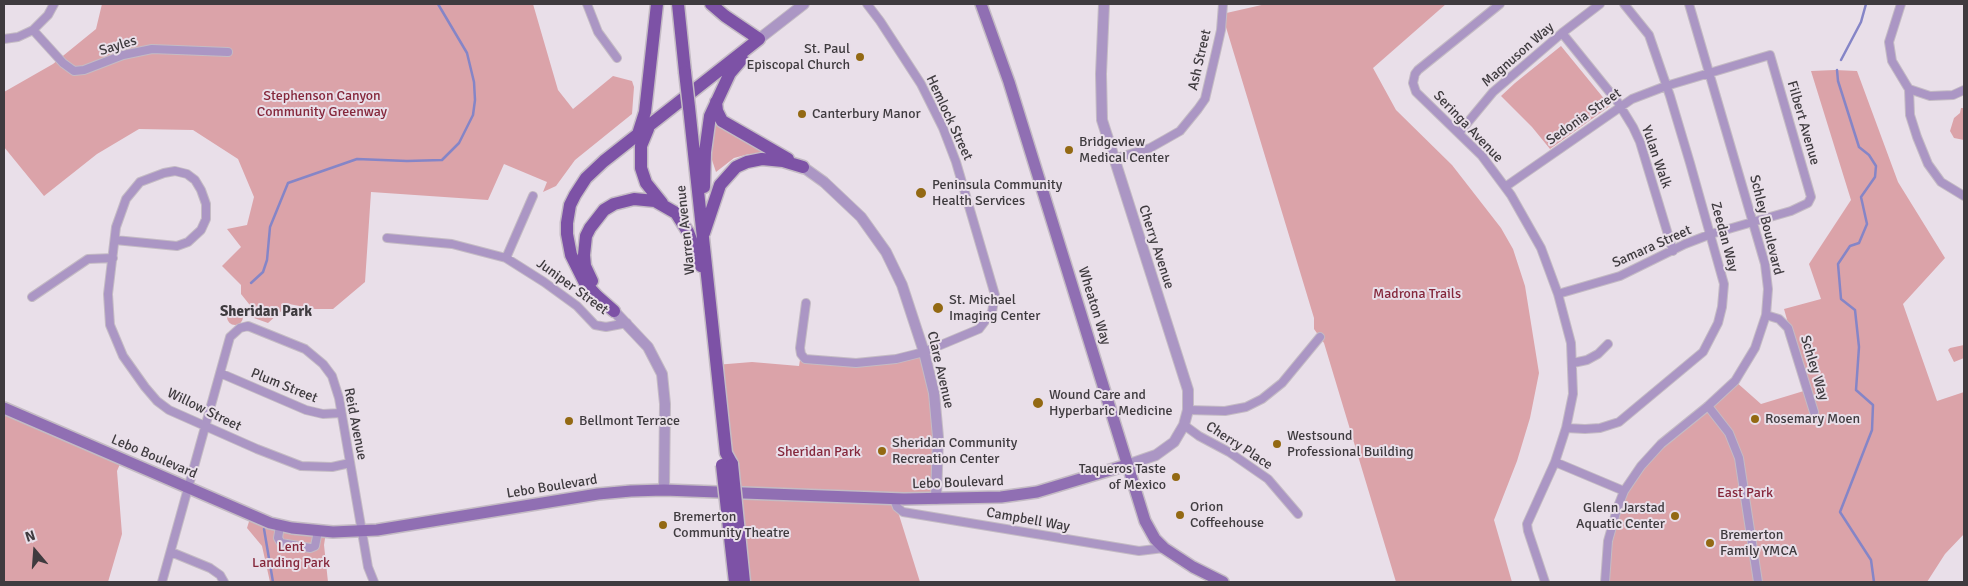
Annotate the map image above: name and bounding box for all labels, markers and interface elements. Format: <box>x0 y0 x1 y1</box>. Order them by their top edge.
street label: Magnuson Way <box>1479 19 1557 91</box>
street label: Ash Street <box>1185 28 1215 92</box>
street label: Sayles <box>97 32 139 60</box>
place label: St. Paul Episcopal Church <box>746 41 850 74</box>
marker: St. Paul Episcopal Church <box>854 51 866 63</box>
street label: Hemlock Street <box>922 73 976 163</box>
street label: Filbert Avenue <box>1783 79 1823 167</box>
street label: Sedonia Street <box>1543 85 1625 149</box>
park label: Stephenson Canyon Community Greenway <box>257 88 387 120</box>
street label: Seringa Avenue <box>1430 88 1506 166</box>
place label: Canterbury Manor <box>812 106 921 122</box>
marker: Canterbury Manor <box>796 108 808 120</box>
street label: Yulan Walk <box>1637 123 1675 191</box>
place label: Bridgeview Medical Center <box>1079 134 1169 166</box>
marker: Bridgeview Medical Center <box>1063 144 1075 156</box>
street label: Schley Boulevard <box>1745 173 1787 277</box>
place label: Peninsula Community Health Services <box>932 177 1062 210</box>
street label: Warren Avenue <box>673 184 699 276</box>
marker: Peninsula Community Health Services <box>914 186 928 200</box>
street label: Zeedan Way <box>1707 200 1741 274</box>
street label: Cherry Avenue <box>1135 203 1177 291</box>
street label: Samara Street <box>1610 222 1694 272</box>
street label: Juniper Street <box>533 255 611 319</box>
street label: Wheaton Way <box>1074 265 1114 347</box>
park label: Madrona Trails <box>1373 286 1461 302</box>
place label: St. Michael Imaging Center <box>949 292 1040 324</box>
marker: St. Michael Imaging Center <box>931 301 945 315</box>
district label: Sheridan Park <box>220 303 312 321</box>
street label: Clare Avenue <box>923 330 957 410</box>
street label: Schley Way <box>1796 333 1832 403</box>
street label: Plum Street <box>248 365 320 407</box>
street label: Willow Street <box>164 385 244 435</box>
street label: Reid Avenue <box>340 386 370 462</box>
place label: Wound Care and Hyperbaric Medicine <box>1049 387 1173 420</box>
marker: Wound Care and Hyperbaric Medicine <box>1031 396 1045 410</box>
place label: Rosemary Moen <box>1765 411 1860 427</box>
place label: Bellmont Terrace <box>579 413 680 429</box>
marker: Rosemary Moen <box>1749 413 1761 425</box>
marker: Bellmont Terrace <box>563 415 575 427</box>
street label: Cherry Place <box>1203 418 1275 474</box>
place label: Westsound Professional Building <box>1287 428 1414 461</box>
street label: Lebo Boulevard <box>108 431 200 483</box>
place label: Sheridan Community Recreation Center <box>892 435 1017 468</box>
marker: Westsound Professional Building <box>1271 438 1283 450</box>
park label: Sheridan Park <box>777 444 861 460</box>
marker: Sheridan Community Recreation Center <box>876 445 888 457</box>
place label: Taqueros Taste of Mexico <box>1079 461 1166 494</box>
marker: Taqueros Taste of Mexico <box>1170 471 1182 483</box>
street label: Lebo Boulevard <box>505 472 599 502</box>
street label: Lebo Boulevard <box>912 473 1004 493</box>
park label: East Park <box>1717 485 1773 501</box>
place label: Orion Coffeehouse <box>1190 499 1264 532</box>
place label: Glenn Jarstad Aquatic Center <box>1576 500 1665 532</box>
street label: Campbell Way <box>985 504 1071 536</box>
place label: Bremerton Community Theatre <box>673 509 790 542</box>
marker: Orion Coffeehouse <box>1174 509 1186 521</box>
marker: Glenn Jarstad Aquatic Center <box>1669 510 1681 522</box>
marker: Bremerton Community Theatre <box>657 519 669 531</box>
north arrow <box>10 526 60 576</box>
text: N <box>23 527 37 546</box>
place label: Bremerton Family YMCA <box>1720 527 1797 560</box>
marker: Bremerton Family YMCA <box>1704 537 1716 549</box>
park label: Lent Landing Park <box>252 539 330 572</box>

